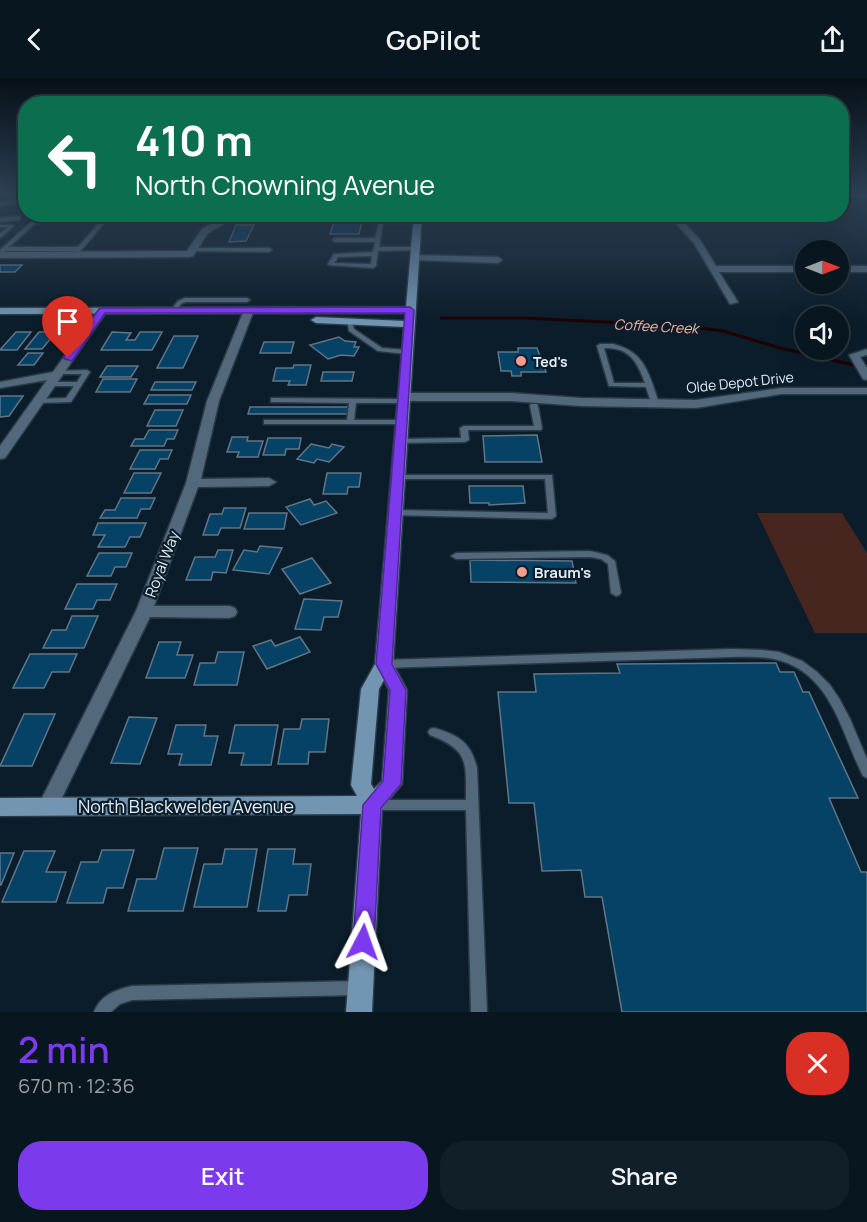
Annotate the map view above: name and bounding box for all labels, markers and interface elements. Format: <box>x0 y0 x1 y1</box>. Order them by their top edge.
text: GoPilot <box>386 21 481 58</box>
icon: back <box>18 23 51 56</box>
icon: share <box>816 23 849 56</box>
text: 410 m <box>135 111 253 169</box>
icon: left <box>36 120 114 198</box>
text: North Chowning Avenue <box>135 166 435 203</box>
north arrow <box>795 240 849 294</box>
map controls <box>795 240 849 360</box>
pin <box>42 296 93 358</box>
icon: arrive <box>51 305 84 338</box>
button: sound <box>795 306 849 360</box>
water label: Coffee Creek <box>613 314 701 338</box>
place label: Ted's <box>533 352 568 371</box>
marker: Ted's <box>514 354 528 368</box>
street label: Olde Depot Drive <box>685 367 795 397</box>
street label: Royal Way <box>140 528 184 600</box>
place label: Braum's <box>534 562 591 583</box>
marker: Braum's <box>515 565 529 579</box>
street label: North Blackwelder Avenue <box>78 794 294 818</box>
position arrow <box>331 910 395 974</box>
text: 2 min <box>18 1025 110 1074</box>
button: close <box>786 1032 849 1095</box>
text: 670 m · 12:36 <box>18 1072 135 1099</box>
button: Exit <box>18 1141 428 1210</box>
button: Share <box>440 1141 849 1210</box>

